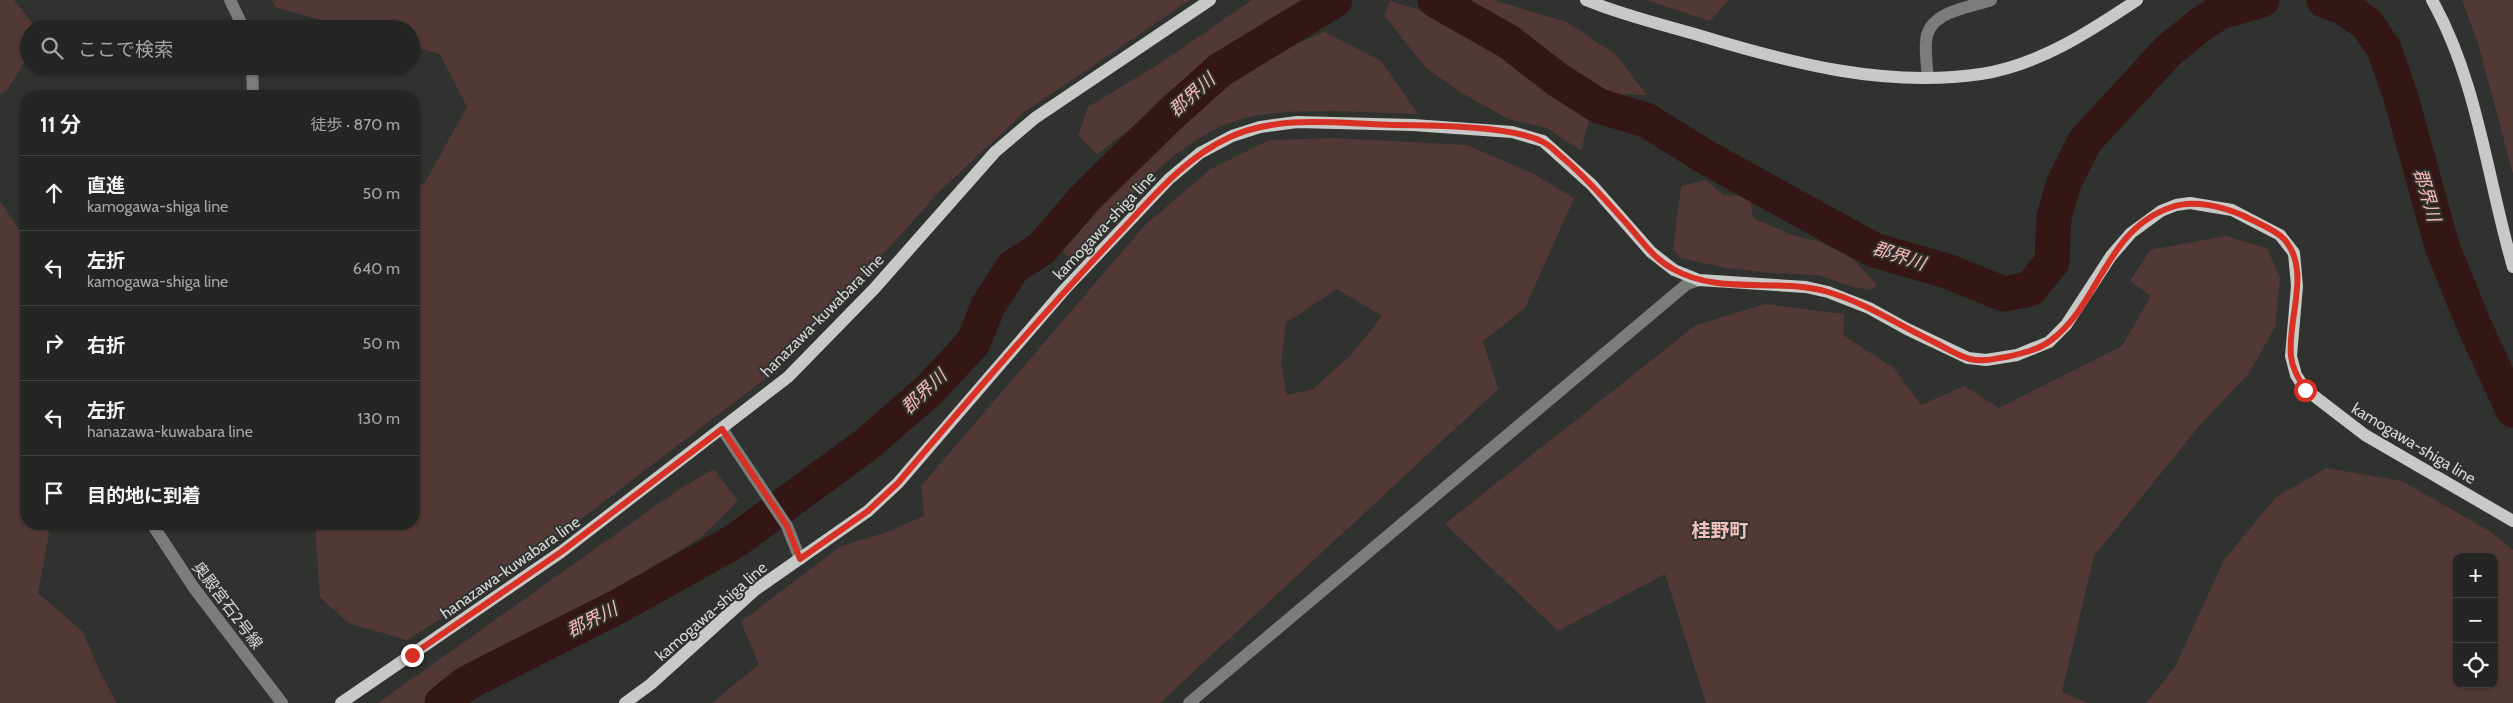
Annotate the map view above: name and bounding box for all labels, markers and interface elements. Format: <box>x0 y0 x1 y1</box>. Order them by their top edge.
search box <box>20 20 420 75</box>
icon: search <box>38 34 66 62</box>
text: ここで検索 <box>78 38 173 61</box>
water label: 郡界川 <box>1165 67 1221 121</box>
text: 11 分 <box>40 112 81 137</box>
text: 徒歩 · 870 m <box>311 115 400 134</box>
water label: 郡界川 <box>2409 166 2446 226</box>
street label: kamogawa-shiga line <box>1049 167 1159 283</box>
text: 直進 <box>87 174 125 197</box>
icon: ahead <box>40 179 68 207</box>
text: 50 m <box>363 184 400 203</box>
text: kamogawa-shiga line <box>87 197 228 216</box>
water label: 郡界川 <box>1870 237 1930 275</box>
text: 左折 <box>87 249 125 272</box>
street label: hanazawa-kuwabara line <box>757 250 888 381</box>
icon: left <box>40 254 68 282</box>
text: 640 m <box>353 259 400 278</box>
text: kamogawa-shiga line <box>87 272 228 291</box>
icon: right <box>40 329 68 357</box>
text: 右折 <box>87 334 125 357</box>
text: 50 m <box>363 334 400 353</box>
water label: 郡界川 <box>897 364 953 419</box>
route start <box>2294 379 2317 402</box>
text: 左折 <box>87 399 125 422</box>
street label: kamogawa-shiga line <box>2348 399 2479 488</box>
icon: left <box>40 404 68 432</box>
text: 130 m <box>357 409 400 428</box>
text: hanazawa-kuwabara line <box>87 422 253 441</box>
icon: arrive <box>40 479 68 507</box>
text: 目的地に到着 <box>87 484 201 507</box>
street label: hanazawa-kuwabara line <box>437 512 584 623</box>
district label: 桂野町 <box>1691 519 1749 542</box>
map controls <box>2453 553 2498 688</box>
button: + <box>2453 553 2498 598</box>
street label: 奥殿宮石2号線 <box>189 558 267 653</box>
street label: kamogawa-shiga line <box>652 558 771 665</box>
water label: 郡界川 <box>563 597 623 642</box>
button: − <box>2453 598 2498 643</box>
button: locate <box>2453 643 2498 688</box>
route end <box>401 644 424 667</box>

